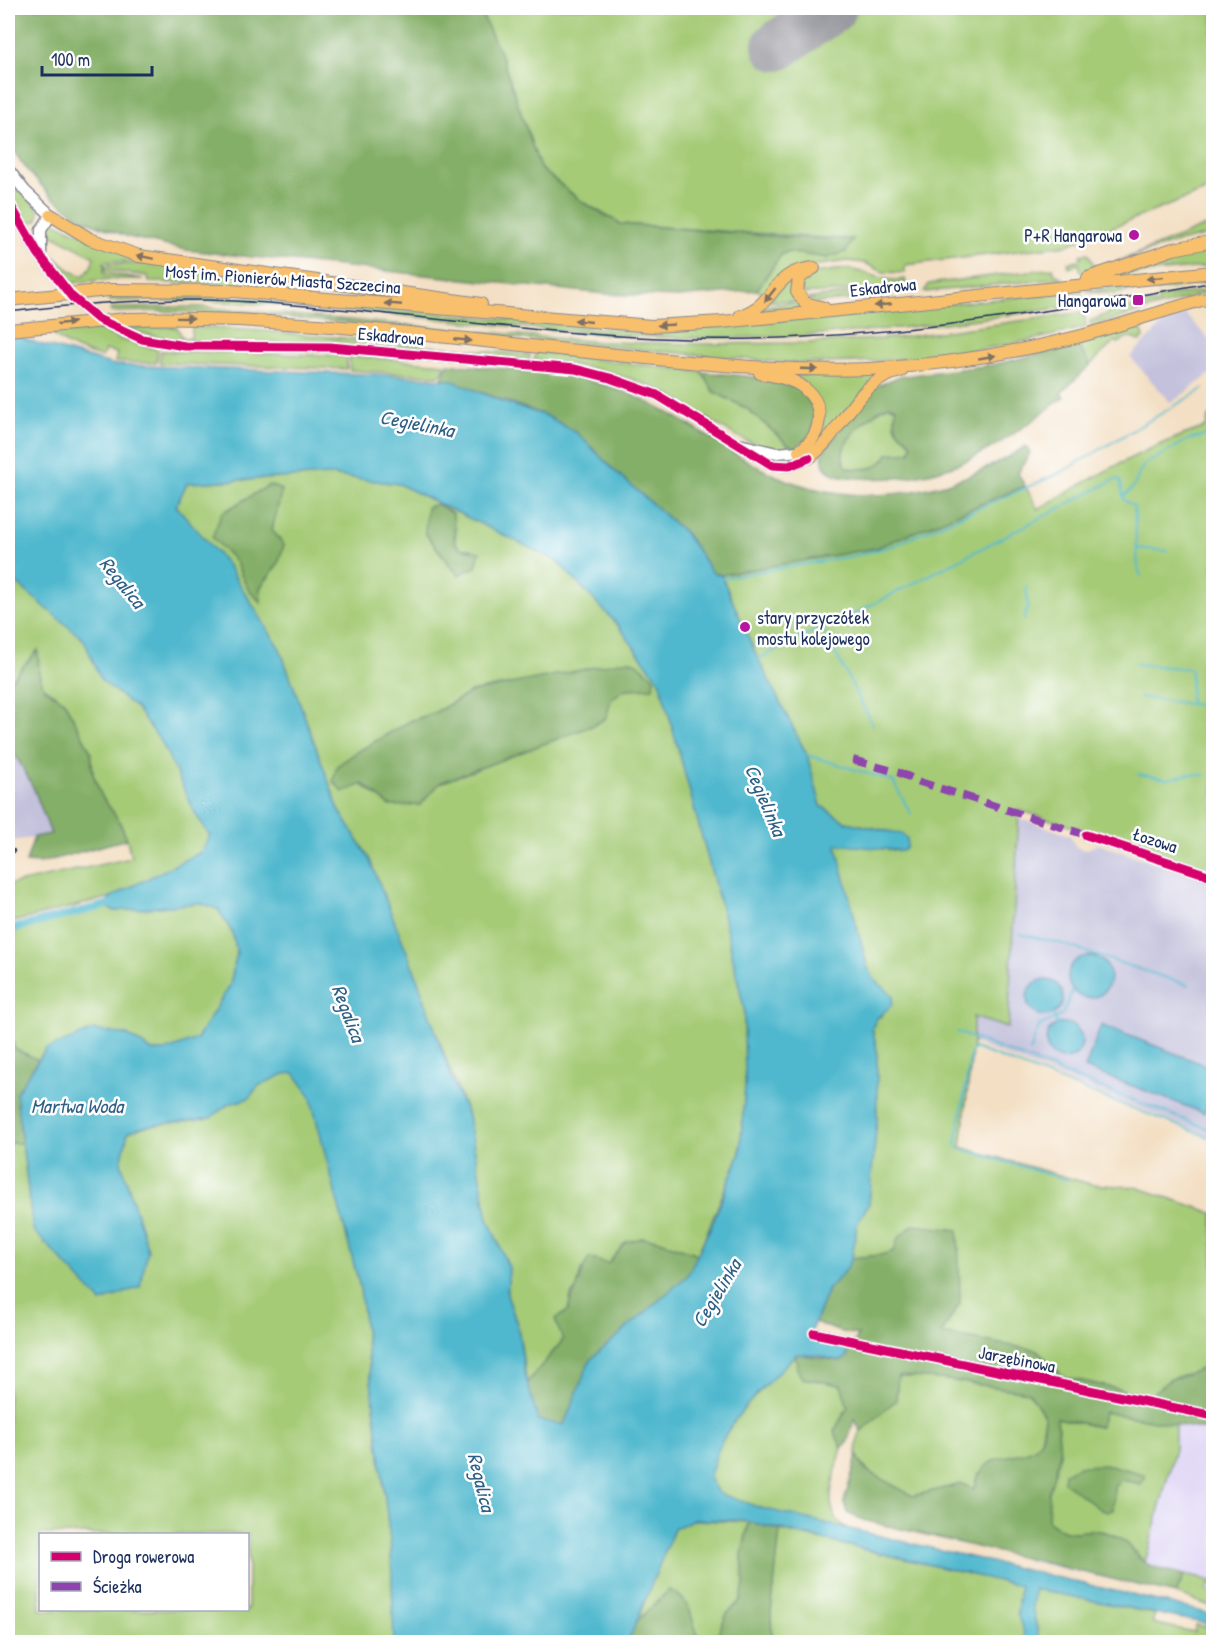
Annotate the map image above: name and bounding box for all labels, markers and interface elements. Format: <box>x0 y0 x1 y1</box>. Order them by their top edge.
scale bar <box>42 39 152 77</box>
text: 100 m <box>51 47 90 72</box>
place label: P+R Hangarowa <box>1024 223 1122 248</box>
marker: P+R Hangarowa <box>1127 228 1141 242</box>
one-way arrow <box>135 252 154 261</box>
street label: Most im. Pionierów Miasta Szczecina <box>165 258 401 300</box>
street label: Eskadrowa <box>849 271 917 303</box>
one-way arrow <box>1146 273 1165 283</box>
one-way arrow <box>764 288 776 303</box>
place label: Hangarowa <box>1058 288 1126 313</box>
marker: Hangarowa <box>1131 293 1145 307</box>
one-way arrow <box>383 299 402 309</box>
one-way arrow <box>873 300 892 310</box>
one-way arrow <box>176 313 195 323</box>
one-way arrow <box>573 316 592 326</box>
one-way arrow <box>56 318 75 328</box>
one-way arrow <box>656 320 675 330</box>
street label: Eskadrowa <box>357 321 425 351</box>
one-way arrow <box>454 335 473 345</box>
one-way arrow <box>977 352 996 361</box>
one-way arrow <box>800 364 819 374</box>
water label: Cegielinka <box>377 403 459 445</box>
water label: Regalica <box>93 551 153 616</box>
place label: stary przyczółek mostu kolejowego <box>757 605 870 651</box>
marker: stary przyczółek mostu kolejowego <box>738 620 752 634</box>
water label: Cegielinka <box>738 760 794 842</box>
street label: Łozowa <box>1129 821 1181 859</box>
water label: Regalica <box>325 981 373 1048</box>
water label: Martwa Woda <box>31 1092 125 1119</box>
water label: Cegielinka <box>685 1252 749 1333</box>
street label: Jarzębinowa <box>976 1339 1058 1379</box>
water label: Regalica <box>461 1450 503 1516</box>
legend <box>39 1533 249 1611</box>
text: Droga rowerowa <box>93 1544 194 1569</box>
text: Ścieżka <box>93 1574 142 1599</box>

